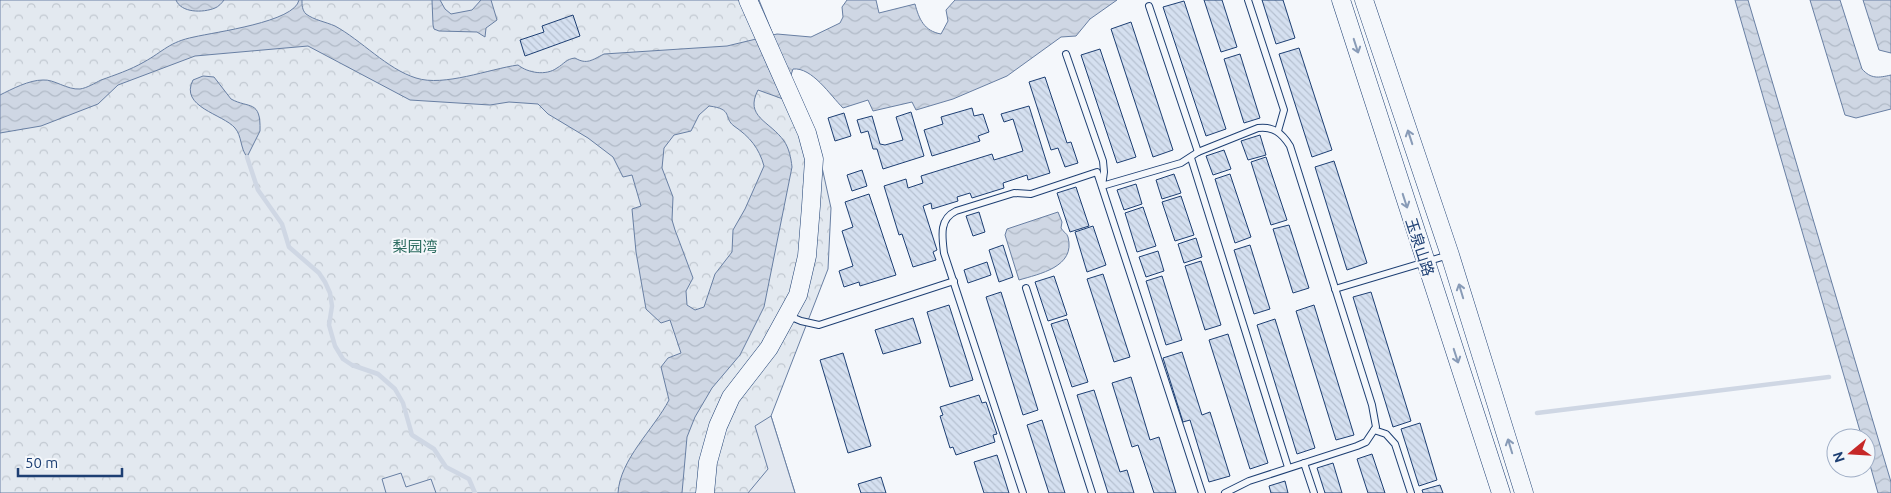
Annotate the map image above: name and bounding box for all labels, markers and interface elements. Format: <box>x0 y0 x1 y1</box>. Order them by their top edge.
one-way arrow <box>1352 38 1362 54</box>
one-way arrow <box>1405 130 1414 145</box>
one-way arrow <box>1401 193 1411 209</box>
street label: 玉泉山路 <box>1403 216 1437 278</box>
park label: 梨园湾 <box>392 238 438 255</box>
one-way arrow <box>1456 284 1465 300</box>
one-way arrow <box>1451 347 1461 363</box>
north arrow <box>1826 428 1876 478</box>
one-way arrow <box>1504 439 1514 455</box>
scale bar <box>18 446 121 478</box>
text: N <box>1829 450 1848 464</box>
text: 50 m <box>25 454 58 471</box>

